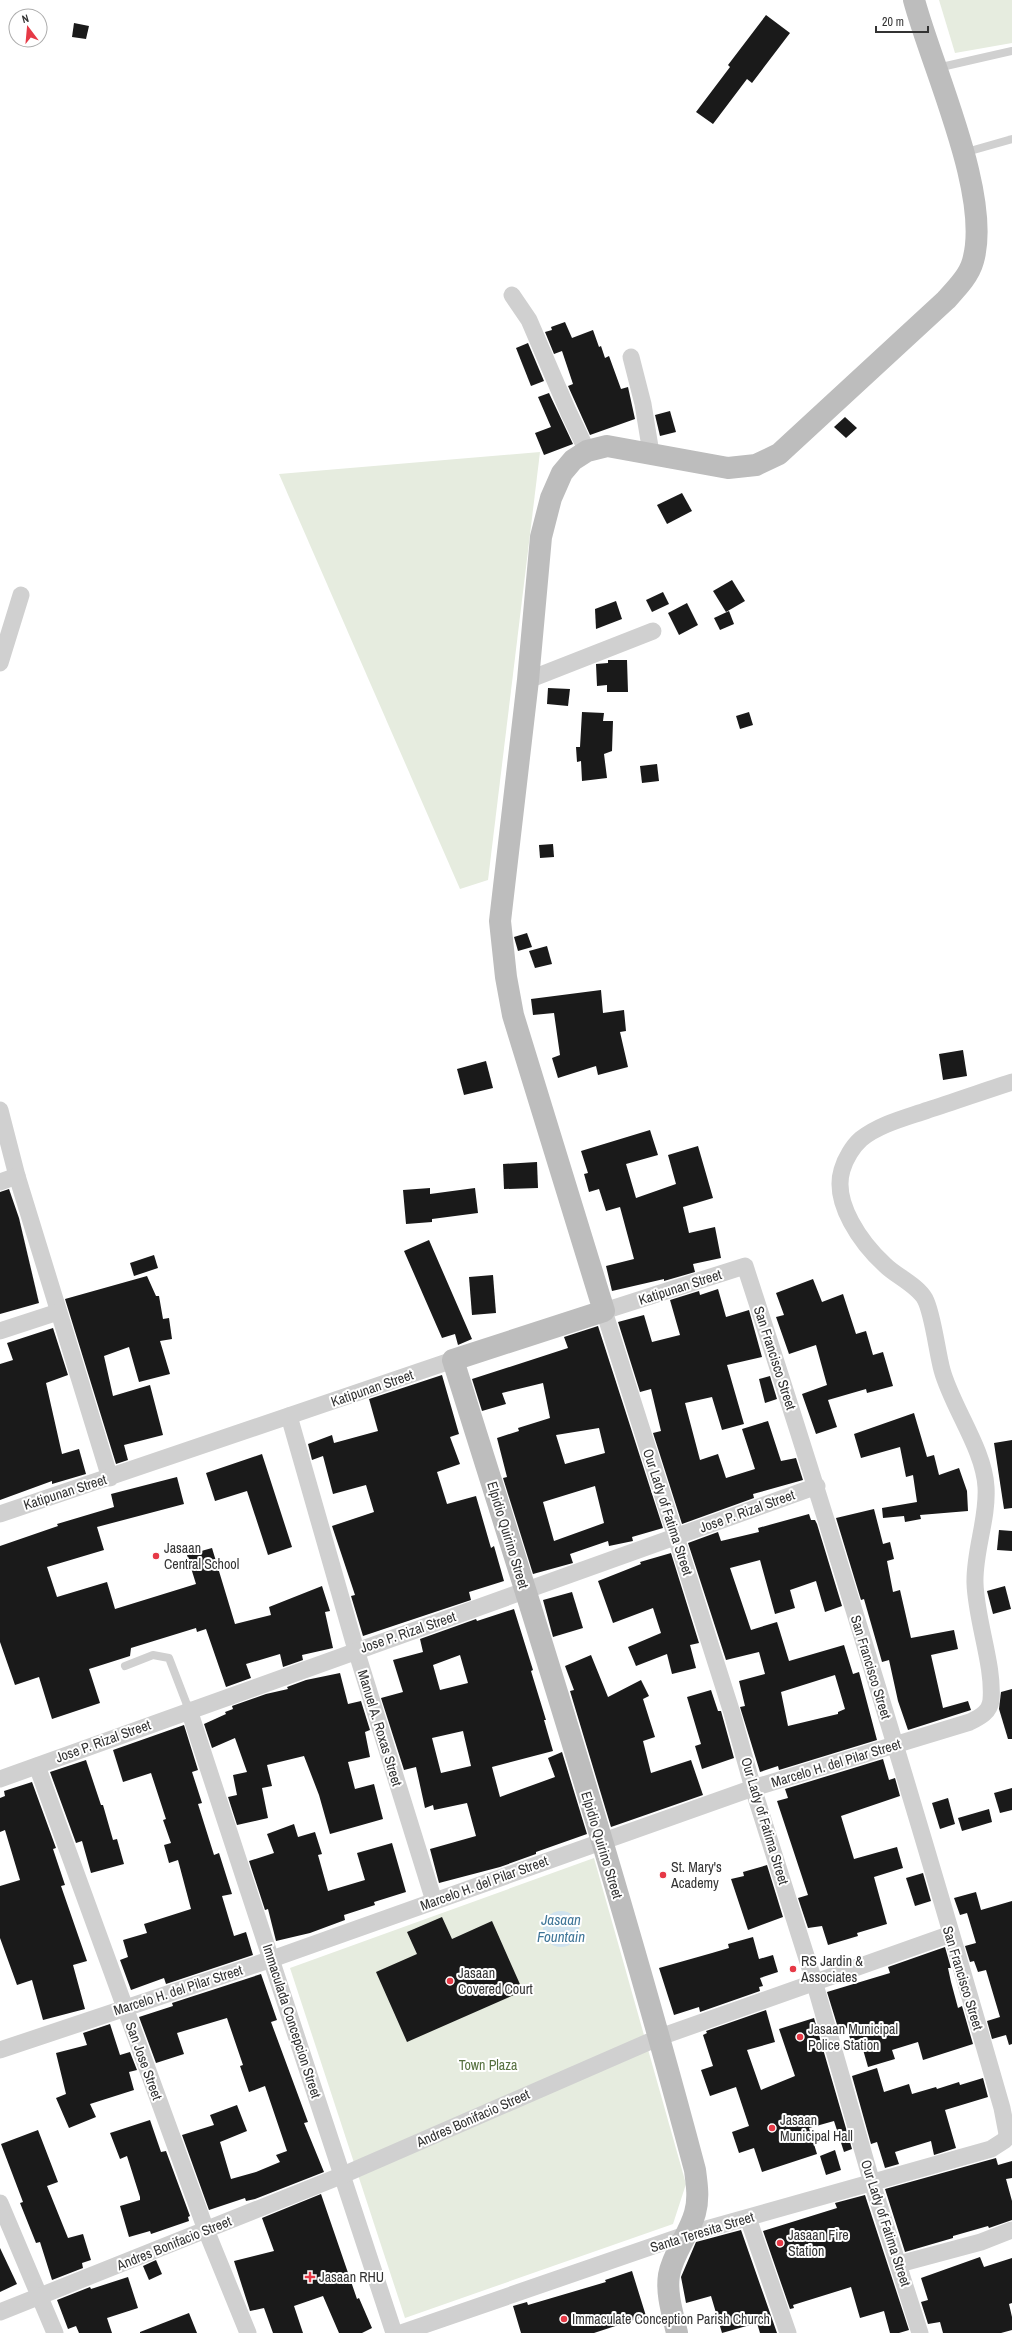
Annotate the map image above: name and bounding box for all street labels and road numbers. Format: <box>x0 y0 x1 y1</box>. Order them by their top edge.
street label: Katipunan Street <box>636 1265 724 1309</box>
street label: San Francisco Street <box>750 1304 800 1412</box>
street label: Katipunan Street <box>328 1365 416 1411</box>
street label: Our Lady of Fatima Street <box>639 1446 697 1578</box>
street label: Katipunan Street <box>21 1470 109 1514</box>
street label: Elpidio Quirino Street <box>483 1479 533 1591</box>
street label: Jose P. Rizal Street <box>697 1485 797 1537</box>
street label: Jose P. Rizal Street <box>358 1607 458 1657</box>
street label: San Francisco Street <box>847 1613 895 1721</box>
street label: Manuel A. Roxas Street <box>354 1668 406 1788</box>
street label: Jose P. Rizal Street <box>53 1715 153 1767</box>
street label: Marcelo H. del Pilar Street <box>769 1735 903 1791</box>
street label: Our Lady of Fatima Street <box>737 1755 793 1887</box>
street label: Elpidio Quirino Street <box>577 1789 627 1901</box>
street label: Marcelo H. del Pilar Street <box>418 1852 550 1914</box>
street label: San Francisco Street <box>939 1924 987 2032</box>
street label: Immaculada Concepcion Street <box>259 1942 325 2100</box>
street label: Marcelo H. del Pilar Street <box>111 1961 245 2019</box>
street label: San Jose Street <box>122 2020 166 2102</box>
street label: Andres Bonifacio Street <box>413 2085 532 2151</box>
street label: Our Lady of Fatima Street <box>857 2157 915 2289</box>
street label: Santa Teresita Street <box>648 2208 756 2256</box>
street label: Andres Bonifacio Street <box>113 2212 234 2275</box>

